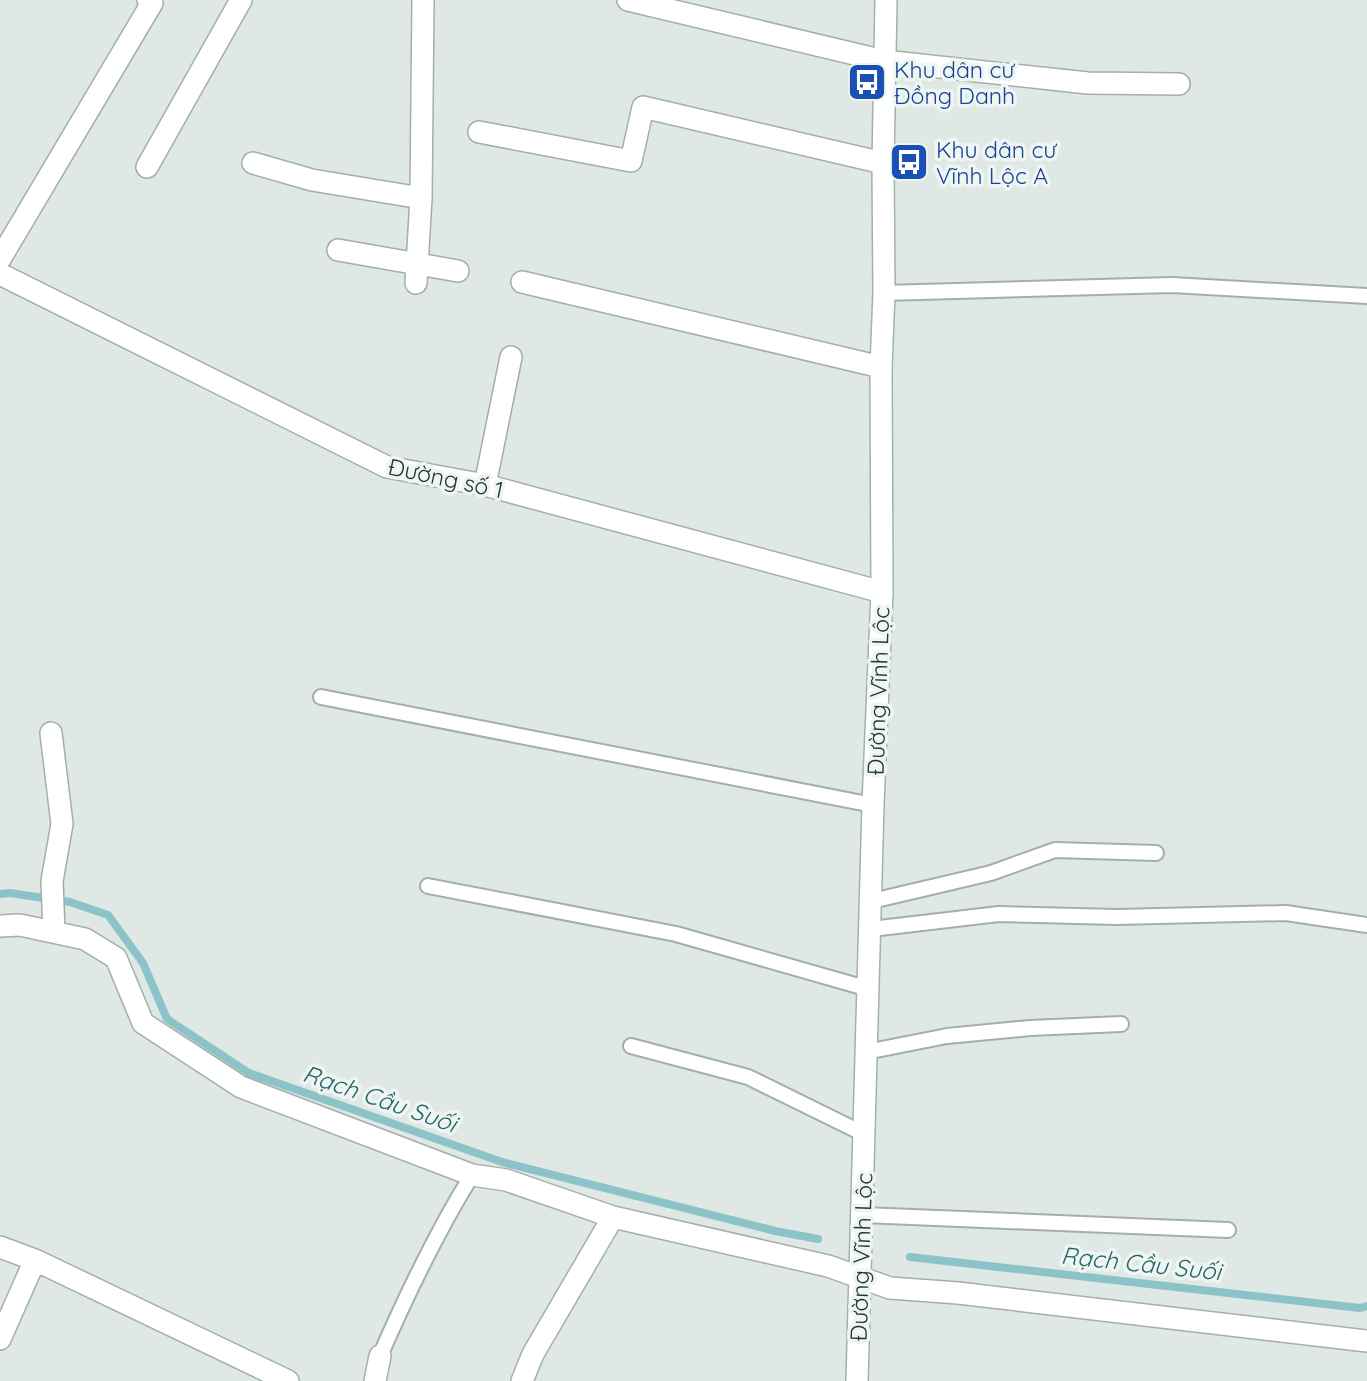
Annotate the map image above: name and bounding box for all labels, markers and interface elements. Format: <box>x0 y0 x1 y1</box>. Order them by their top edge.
place label: Khu dân cư Đồng Danh <box>894 55 1015 110</box>
bus stop icon: Khu dân cư Đồng Danh <box>846 61 888 103</box>
place label: Khu dân cư Vĩnh Lộc A <box>936 135 1057 190</box>
bus stop icon: Khu dân cư Vĩnh Lộc A <box>888 141 930 183</box>
street label: Đường số 1 <box>386 452 506 504</box>
street label: Đường Vĩnh Lộc <box>861 606 895 776</box>
water label: Rạch Cầu Suối <box>299 1058 463 1139</box>
street label: Đường Vĩnh Lộc <box>844 1172 878 1342</box>
water label: Rạch Cầu Suối <box>1060 1240 1225 1287</box>

